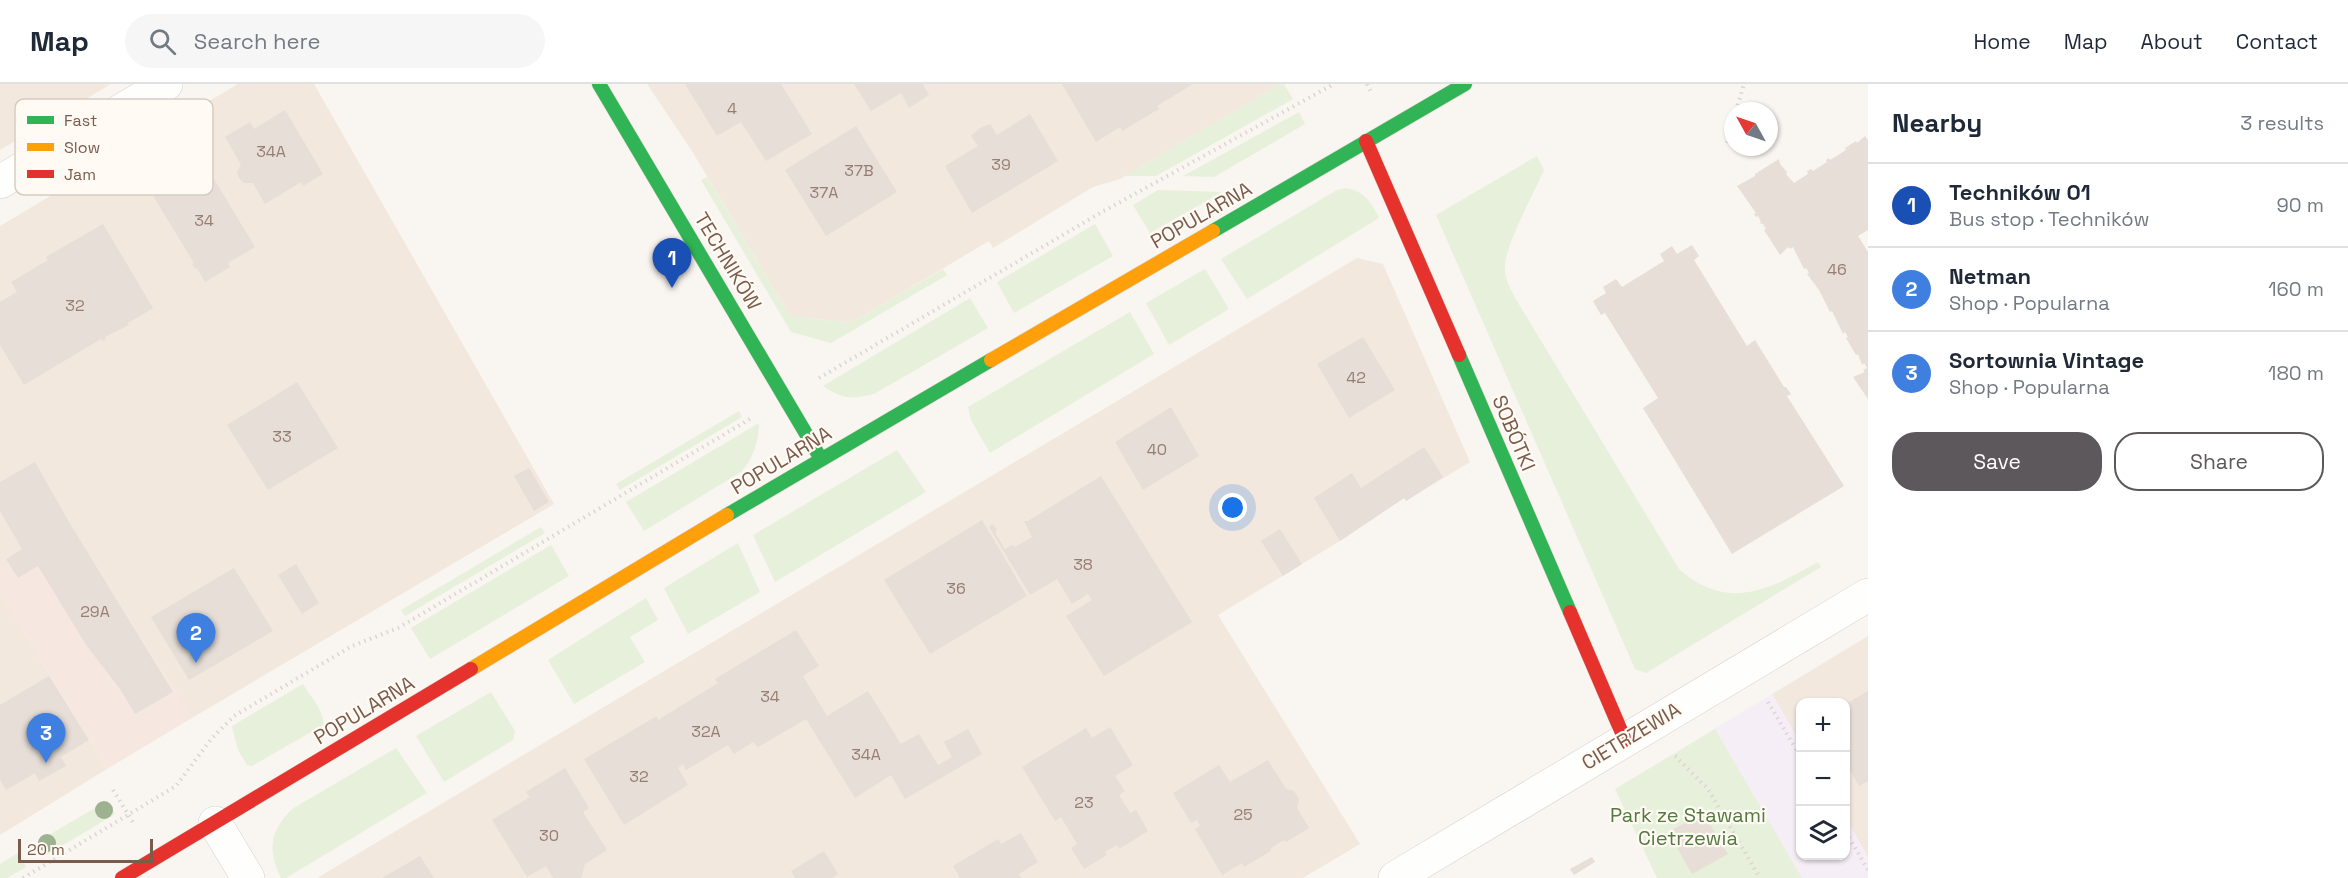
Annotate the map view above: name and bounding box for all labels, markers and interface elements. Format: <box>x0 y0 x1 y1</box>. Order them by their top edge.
search box <box>125 14 545 68</box>
text: Map <box>30 23 89 59</box>
icon: search <box>146 25 179 58</box>
text: Search here <box>194 27 321 55</box>
text: Home <box>1973 28 2031 55</box>
text: Map <box>2064 28 2108 55</box>
text: About <box>2141 28 2203 55</box>
text: Contact <box>2236 28 2318 55</box>
house number: 4 <box>727 98 737 119</box>
legend <box>15 99 213 195</box>
north arrow <box>1724 102 1778 156</box>
text: Nearby <box>1892 106 1982 140</box>
text: Fast <box>64 110 97 131</box>
text: 3 results <box>2240 110 2324 136</box>
text: Slow <box>64 137 100 158</box>
house number: 34A <box>256 141 286 162</box>
house number: 39 <box>991 154 1011 175</box>
house number: 37B <box>844 160 874 181</box>
text: Jam <box>64 164 96 185</box>
street label: POPULARNA <box>1146 175 1257 254</box>
text: Techników 01 <box>1949 178 2091 206</box>
house number: 37A <box>810 182 838 203</box>
text: 1 <box>1907 192 1916 218</box>
text: 90 m <box>2277 192 2324 218</box>
text: Bus stop · Techników <box>1949 206 2149 232</box>
street label: TECHNIKÓW <box>689 207 767 315</box>
house number: 34 <box>194 210 214 231</box>
pin: 1 <box>652 238 692 288</box>
house number: 46 <box>1827 259 1847 280</box>
text: Netman <box>1949 262 2031 290</box>
text: 2 <box>1906 276 1917 302</box>
text: 160 m <box>2268 276 2324 302</box>
text: Shop · Popularna <box>1949 290 2110 316</box>
house number: 32 <box>65 295 85 316</box>
text: Sortownia Vintage <box>1949 346 2144 374</box>
text: 3 <box>1905 360 1918 386</box>
text: 180 m <box>2268 360 2324 386</box>
house number: 42 <box>1346 367 1366 388</box>
text: Shop · Popularna <box>1949 374 2110 400</box>
street label: SOBÓTKI <box>1486 391 1542 475</box>
street label: POPULARNA <box>726 420 836 500</box>
house number: 33 <box>272 426 292 447</box>
button: Save <box>1892 432 2102 491</box>
button: Share <box>2114 432 2324 491</box>
house number: 40 <box>1147 439 1167 460</box>
your location <box>1218 493 1247 522</box>
house number: 38 <box>1073 554 1093 575</box>
house number: 36 <box>946 578 966 599</box>
house number: 29A <box>80 601 110 622</box>
pin: 2 <box>176 614 216 663</box>
street label: POPULARNA <box>309 670 419 750</box>
house number: 34 <box>760 686 780 707</box>
street label: CIETRZEWIA <box>1577 696 1686 776</box>
map controls <box>1796 698 1850 860</box>
button: + <box>1796 698 1850 752</box>
pin: 3 <box>26 714 66 763</box>
house number: 32A <box>691 721 721 742</box>
house number: 34A <box>851 744 881 765</box>
button: − <box>1796 752 1850 806</box>
house number: 32 <box>629 766 649 787</box>
house number: 23 <box>1074 792 1094 813</box>
park label: Park ze Stawami Cietrzewia <box>1610 802 1766 851</box>
house number: 25 <box>1233 804 1253 825</box>
button: layers <box>1796 806 1850 860</box>
house number: 30 <box>539 825 559 846</box>
scale bar <box>18 836 153 864</box>
text: 20 m <box>27 839 65 860</box>

